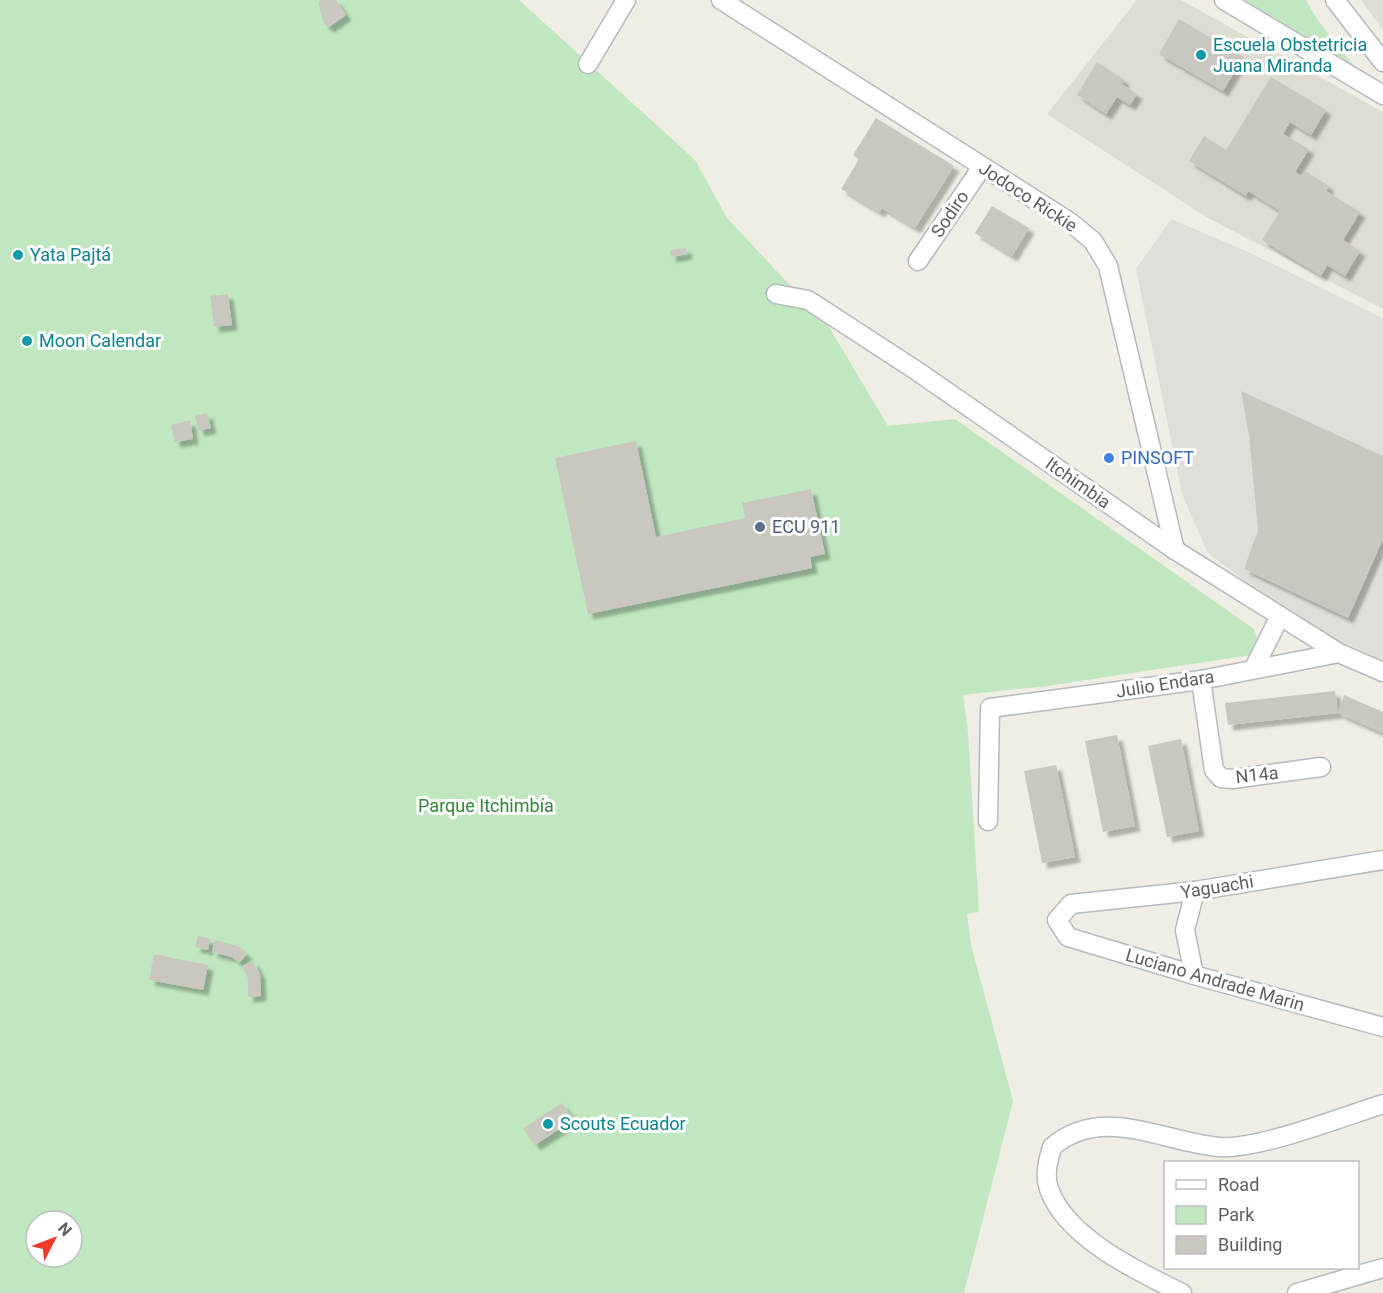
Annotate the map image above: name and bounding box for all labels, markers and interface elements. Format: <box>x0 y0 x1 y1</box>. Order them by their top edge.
place label: Escuela Obstetricia Juana Miranda <box>1213 34 1367 76</box>
marker: Escuela Obstetricia Juana Miranda <box>1194 48 1208 62</box>
street label: Jodoco Rickie <box>975 157 1081 236</box>
street label: Sodiro <box>926 186 973 241</box>
place label: Yata Pajtá <box>30 244 111 265</box>
marker: Yata Pajtá <box>11 248 25 262</box>
place label: Moon Calendar <box>39 330 161 351</box>
marker: Moon Calendar <box>20 334 34 348</box>
place label: PINSOFT <box>1121 447 1194 468</box>
marker: PINSOFT <box>1102 451 1116 465</box>
street label: Itchimbia <box>1042 453 1115 513</box>
place label: ECU 911 <box>772 516 840 537</box>
marker: ECU 911 <box>753 520 767 534</box>
street label: Julio Endara <box>1114 665 1215 702</box>
street label: N14a <box>1235 762 1279 787</box>
park label: Parque Itchimbía <box>418 795 554 816</box>
street label: Yaguachi <box>1179 870 1255 903</box>
street label: Luciano Andrade Marin <box>1123 944 1307 1015</box>
place label: Scouts Ecuador <box>560 1113 686 1134</box>
marker: Scouts Ecuador <box>541 1117 555 1131</box>
legend <box>1164 1161 1359 1269</box>
text: Road <box>1218 1174 1259 1195</box>
text: Park <box>1218 1204 1255 1225</box>
north arrow <box>24 1209 84 1269</box>
text: N <box>54 1219 76 1240</box>
text: Building <box>1218 1234 1282 1255</box>

